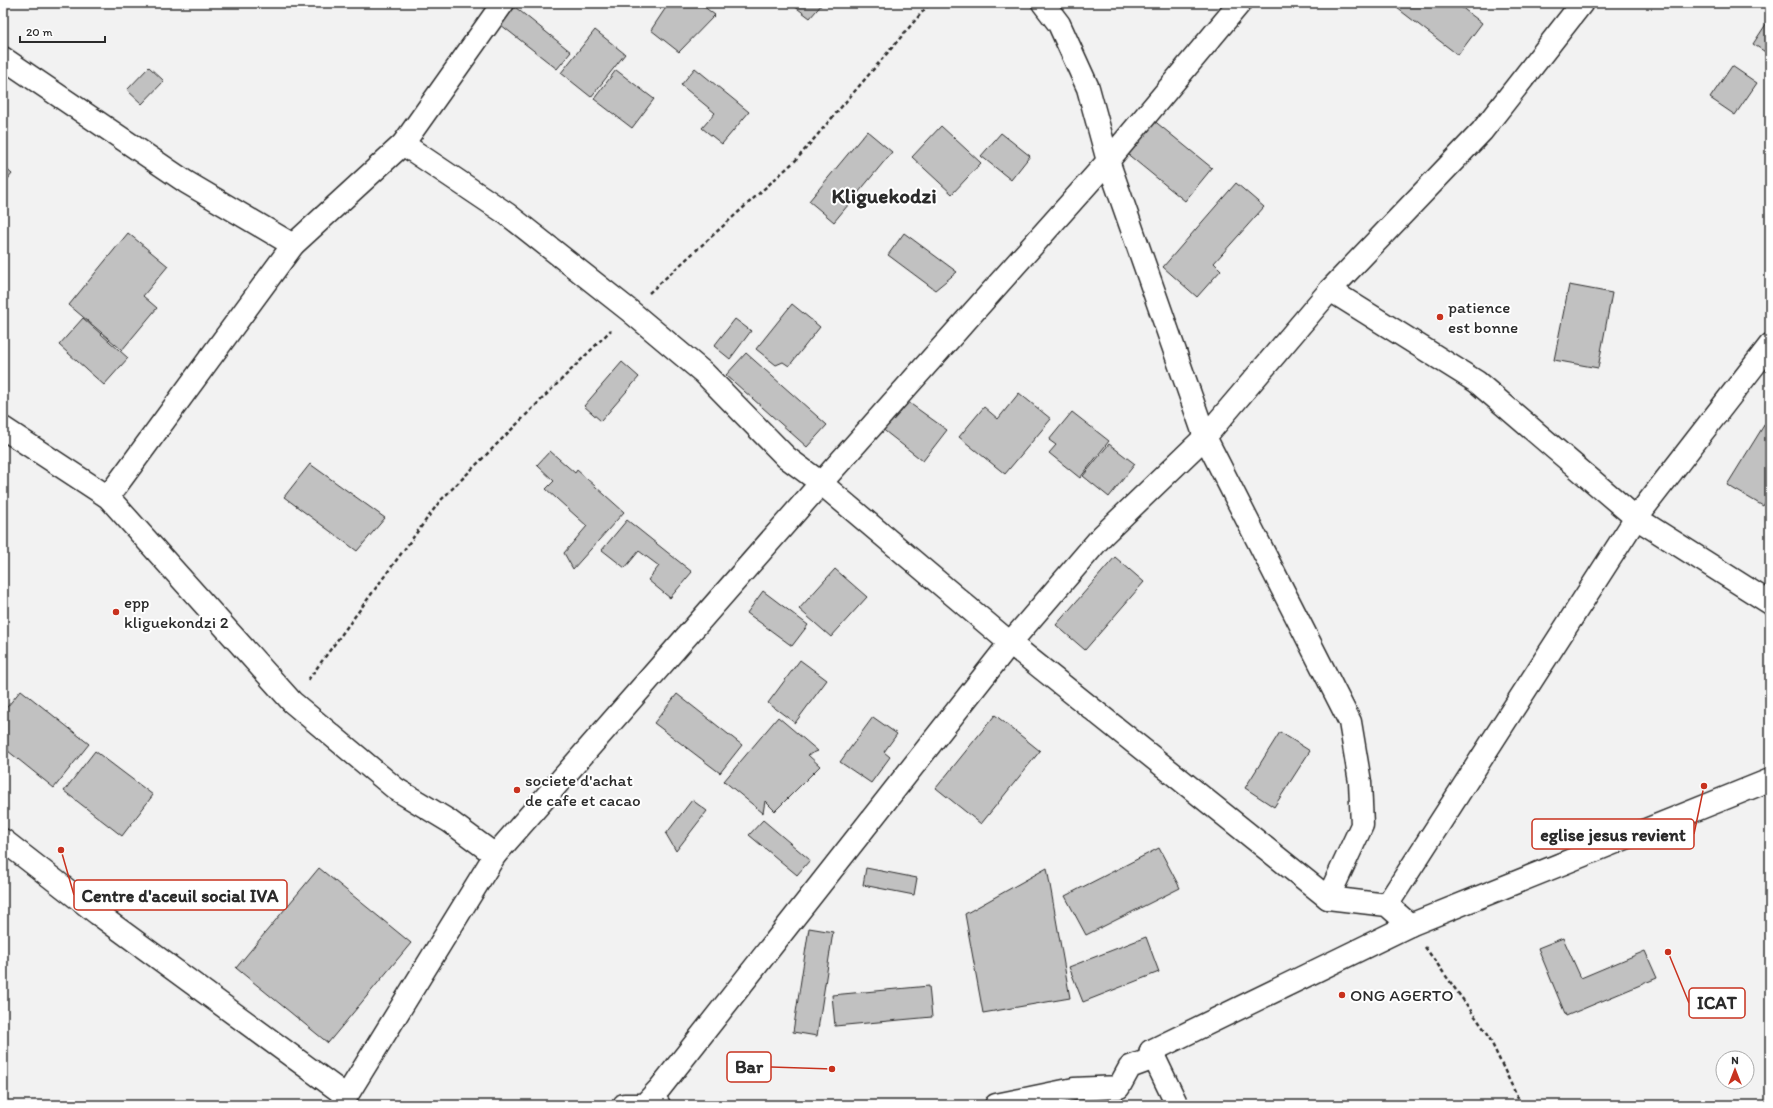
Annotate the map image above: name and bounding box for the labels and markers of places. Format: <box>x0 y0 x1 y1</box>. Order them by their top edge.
place label: patience est bonne <box>1448 297 1518 337</box>
marker: patience est bonne <box>1435 312 1445 322</box>
place label: epp kliguekondzi 2 <box>124 592 229 632</box>
marker: epp kliguekondzi 2 <box>111 607 121 617</box>
place label: societe d'achat de cafe et cacao <box>525 770 641 810</box>
marker: societe d'achat de cafe et cacao <box>512 785 522 795</box>
callout: eglise jesus revient <box>1532 819 1694 849</box>
callout: Centre d'aceuil social IVA <box>74 880 287 910</box>
place label: ONG AGERTO <box>1350 985 1454 1005</box>
callout: ICAT <box>1689 988 1745 1018</box>
marker: ONG AGERTO <box>1337 990 1347 1000</box>
callout: Bar <box>727 1052 771 1082</box>

